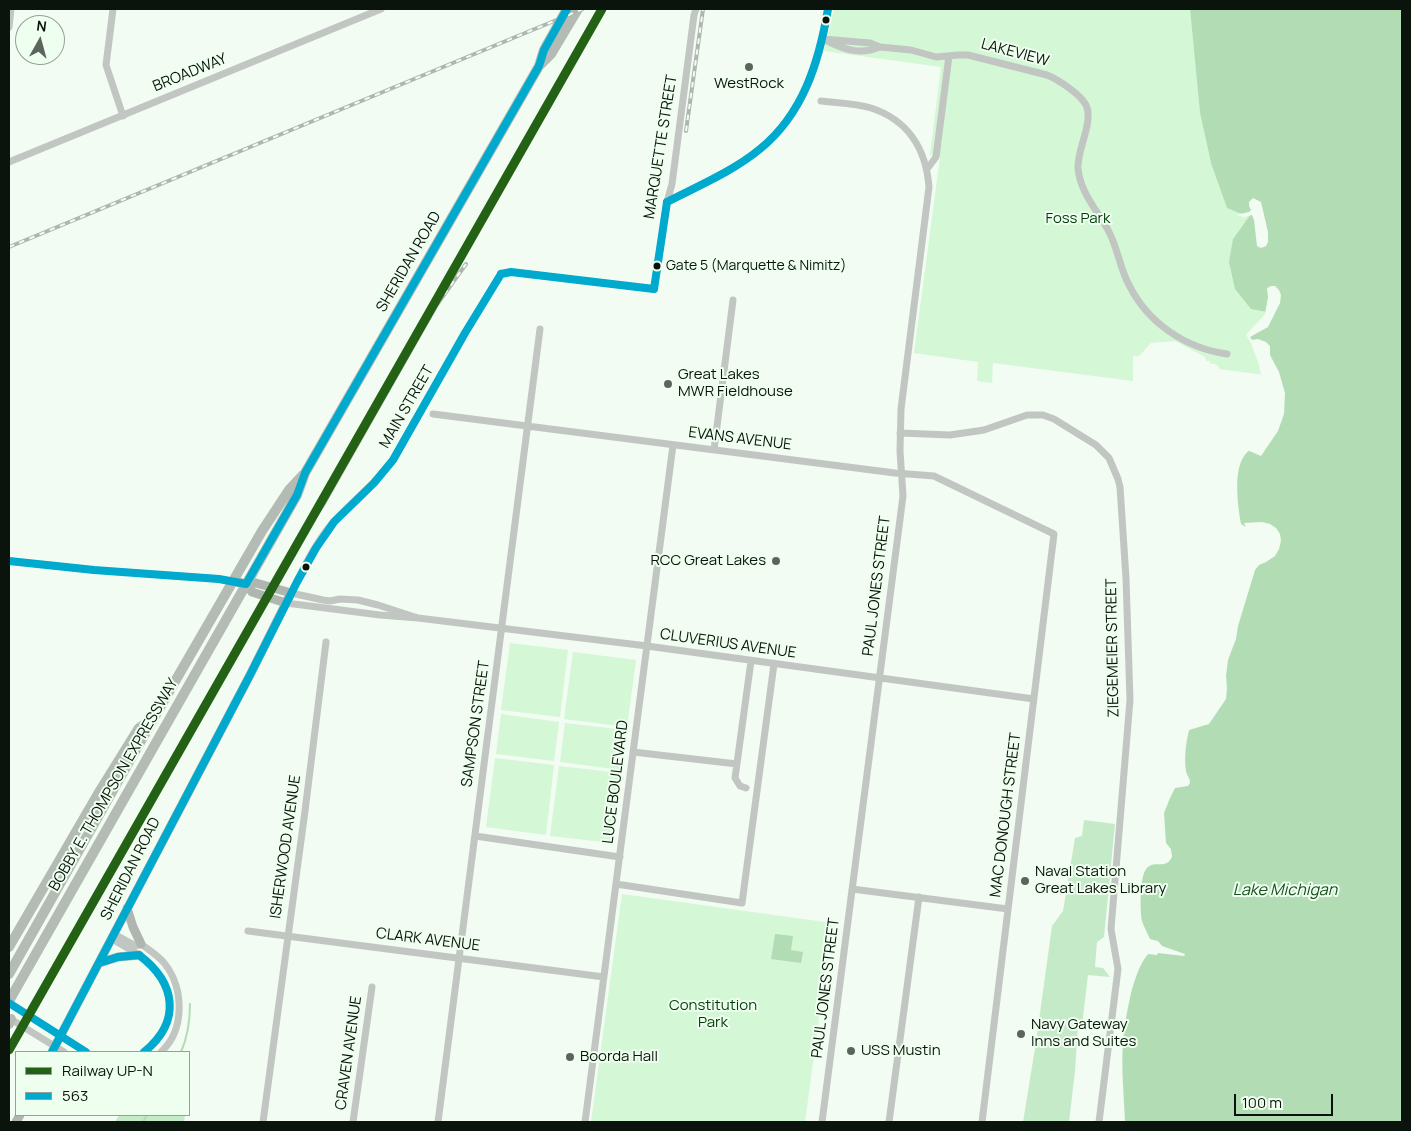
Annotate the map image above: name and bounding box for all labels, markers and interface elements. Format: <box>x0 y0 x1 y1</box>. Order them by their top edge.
north arrow <box>15 15 65 65</box>
unlabelled marker <box>821 15 831 25</box>
text: N <box>36 16 48 36</box>
street label: LAKEVIEW <box>979 35 1051 71</box>
street label: BROADWAY <box>150 50 230 96</box>
marker: WestRock <box>743 61 755 73</box>
street label: MARQUETTE STREET <box>641 74 681 220</box>
place label: WestRock <box>714 75 784 93</box>
street label: SHERIDAN ROAD <box>373 209 445 315</box>
park label: Foss Park <box>1046 210 1110 228</box>
place label: Gate 5 (Marquette & Nimitz) <box>666 258 846 274</box>
marker: Gate 5 (Marquette & Nimitz) <box>652 261 662 271</box>
street label: MAIN STREET <box>376 362 438 452</box>
place label: Great Lakes MWR Fieldhouse <box>678 366 793 401</box>
marker: Great Lakes MWR Fieldhouse <box>662 378 674 390</box>
street label: EVANS AVENUE <box>687 424 793 454</box>
street label: PAUL JONES STREET <box>859 515 895 657</box>
place label: RCC Great Lakes <box>651 552 766 570</box>
marker: RCC Great Lakes <box>770 555 782 567</box>
unlabelled marker <box>301 562 311 572</box>
street label: ZIEGEMEIER STREET <box>1103 578 1123 718</box>
street label: CLUVERIUS AVENUE <box>659 626 797 662</box>
street label: SAMPSON STREET <box>458 660 494 788</box>
street label: BOBBY E. THOMPSON EXPRESSWAY <box>46 676 182 894</box>
street label: LUCE BOULEVARD <box>599 719 633 845</box>
street label: MAC DONOUGH STREET <box>987 732 1025 898</box>
street label: ISHERWOOD AVENUE <box>267 774 305 920</box>
street label: SHERIDAN ROAD <box>97 815 165 923</box>
place label: Naval Station Great Lakes Library <box>1035 863 1166 898</box>
marker: Naval Station Great Lakes Library <box>1019 875 1031 887</box>
water label: Lake Michigan <box>1233 881 1337 901</box>
street label: PAUL JONES STREET <box>808 917 844 1059</box>
street label: CLARK AVENUE <box>375 925 481 955</box>
street label: CRAVEN AVENUE <box>332 995 366 1111</box>
park label: Constitution Park <box>669 997 757 1032</box>
place label: Navy Gateway Inns and Suites <box>1031 1016 1136 1051</box>
marker: Navy Gateway Inns and Suites <box>1015 1028 1027 1040</box>
place label: USS Mustin <box>861 1042 941 1060</box>
marker: USS Mustin <box>845 1045 857 1057</box>
place label: Boorda Hall <box>580 1048 658 1066</box>
legend <box>15 1051 190 1116</box>
marker: Boorda Hall <box>564 1051 576 1063</box>
text: Railway UP-N <box>62 1060 153 1081</box>
scale bar <box>1236 1084 1335 1116</box>
text: 563 <box>62 1085 88 1106</box>
text: 100 m <box>1242 1092 1282 1113</box>

